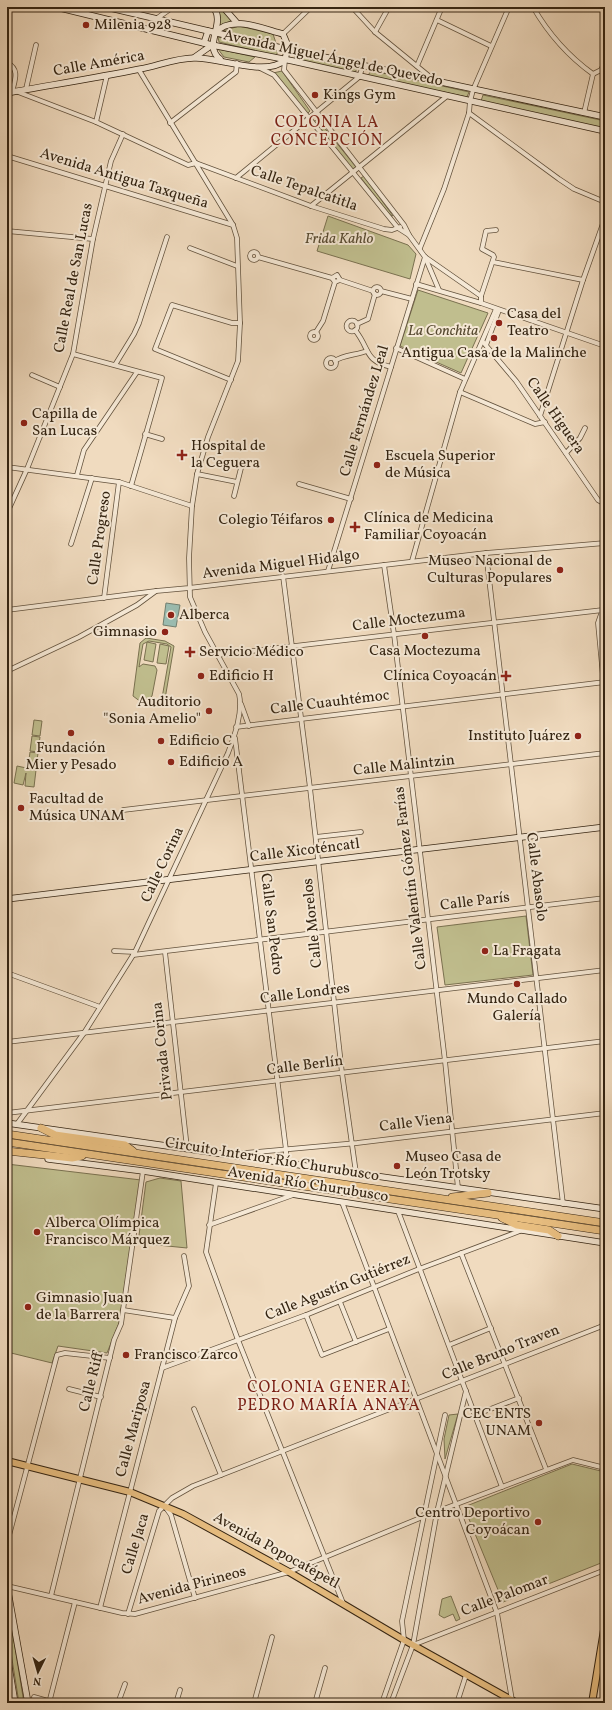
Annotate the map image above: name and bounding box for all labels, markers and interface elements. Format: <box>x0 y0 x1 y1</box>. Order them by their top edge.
place label: Milenia 928 <box>94 15 171 36</box>
marker: Milenia 928 <box>81 20 91 30</box>
street label: Avenida Miguel Ángel de Quevedo <box>221 25 445 93</box>
street label: Calle América <box>52 46 146 82</box>
place label: Kings Gym <box>323 85 396 106</box>
marker: Kings Gym <box>310 90 320 100</box>
district label: COLONIA LA CONCEPCIÓN <box>271 112 383 152</box>
street label: Avenida Antigua Taxqueña <box>37 143 211 215</box>
street label: Calle Tepalcatitla <box>248 161 360 217</box>
street label: Calle Real de San Lucas <box>49 201 99 355</box>
park label: Frida Kahlo <box>305 229 373 250</box>
place label: Casa del Teatro <box>507 304 561 342</box>
marker: Casa del Teatro <box>494 318 504 328</box>
park label: La Conchita <box>408 321 478 342</box>
marker: Antigua Casa de la Malinche <box>489 333 499 343</box>
street label: Calle Fernández Leal <box>335 343 395 479</box>
place label: Antigua Casa de la Malinche <box>401 343 587 364</box>
street label: Calle Higuera <box>521 373 589 459</box>
place label: Capilla de San Lucas <box>32 404 97 442</box>
marker: Capilla de San Lucas <box>19 418 29 428</box>
place label: Hospital de la Ceguera <box>191 436 266 474</box>
place label: Escuela Superior de Música <box>385 446 495 484</box>
marker: Hospital de la Ceguera <box>176 449 188 461</box>
marker: Escuela Superior de Música <box>372 460 382 470</box>
street label: Calle Progreso <box>83 490 117 586</box>
place label: Clínica de Medicina Familiar Coyoacán <box>364 508 493 546</box>
place label: Colegio Téifaros <box>219 510 323 531</box>
marker: Colegio Téifaros <box>326 515 336 525</box>
marker: Clínica de Medicina Familiar Coyoacán <box>349 521 361 533</box>
street label: Avenida Miguel Hidalgo <box>201 545 361 585</box>
place label: Museo Nacional de Culturas Populares <box>427 551 552 589</box>
marker: Museo Nacional de Culturas Populares <box>555 565 565 575</box>
street label: Calle Moctezuma <box>351 603 467 637</box>
place label: Alberca <box>179 605 230 626</box>
marker: Alberca <box>166 610 176 620</box>
place label: Gimnasio <box>93 622 157 643</box>
marker: Gimnasio <box>160 627 170 637</box>
marker: Casa Moctezuma <box>420 631 430 641</box>
place label: Casa Moctezuma <box>369 641 481 662</box>
place label: Servicio Médico <box>199 642 304 663</box>
marker: Servicio Médico <box>184 646 196 658</box>
place label: Edificio H <box>209 666 274 687</box>
place label: Clínica Coyoacán <box>383 666 497 687</box>
marker: Clínica Coyoacán <box>500 670 512 682</box>
marker: Edificio H <box>196 671 206 681</box>
street label: Calle Cuauhtémoc <box>269 685 391 721</box>
place label: Auditorio "Sonia Amelio" <box>103 692 201 730</box>
marker: Auditorio "Sonia Amelio" <box>204 706 214 716</box>
place label: Instituto Juárez <box>468 726 570 747</box>
marker: Fundación Mier y Pesado <box>66 728 76 738</box>
place label: Edificio C <box>169 731 233 752</box>
marker: Instituto Juárez <box>573 731 583 741</box>
marker: Edificio C <box>156 736 166 746</box>
place label: Fundación Mier y Pesado <box>26 738 116 776</box>
street label: Calle Malintzin <box>352 750 456 782</box>
place label: Edificio A <box>179 752 244 773</box>
marker: Edificio A <box>166 757 176 767</box>
street label: Calle Valentín Gómez Farías <box>389 785 433 971</box>
place label: Facultad de Música UNAM <box>29 789 125 827</box>
marker: Facultad de Música UNAM <box>16 803 26 813</box>
street label: Calle Corina <box>136 824 190 906</box>
street label: Calle Abasolo <box>520 831 552 923</box>
street label: Calle Xicoténcatl <box>249 834 361 868</box>
street label: Calle San Pedro <box>254 872 288 976</box>
street label: Calle Morelos <box>298 877 328 969</box>
street label: Calle París <box>439 887 511 917</box>
place label: La Fragata <box>493 941 561 962</box>
marker: La Fragata <box>480 946 490 956</box>
street label: Calle Londres <box>259 978 351 1010</box>
marker: Mundo Callado Galería <box>512 979 522 989</box>
place label: Mundo Callado Galería <box>467 989 567 1027</box>
street label: Privada Corina <box>147 1001 179 1101</box>
street label: Calle Berlín <box>265 1051 345 1081</box>
street label: Calle Viena <box>378 1108 454 1138</box>
street label: Circuito Interior Río Churubusco <box>163 1133 381 1187</box>
place label: Museo Casa de León Trotsky <box>405 1147 501 1185</box>
marker: Museo Casa de León Trotsky <box>392 1161 402 1171</box>
street label: Avenida Río Churubusco <box>226 1162 390 1208</box>
place label: Alberca Olímpica Francisco Márquez <box>45 1213 170 1251</box>
marker: Alberca Olímpica Francisco Márquez <box>32 1227 42 1237</box>
street label: Calle Agustín Gutiérrez <box>262 1249 414 1327</box>
place label: Gimnasio Juan de la Barrera <box>36 1288 133 1326</box>
marker: Gimnasio Juan de la Barrera <box>23 1302 33 1312</box>
street label: Calle Bruno Traven <box>439 1320 563 1386</box>
place label: Francisco Zarco <box>134 1345 238 1366</box>
street label: Calle Riff <box>74 1348 110 1414</box>
marker: Francisco Zarco <box>121 1350 131 1360</box>
district label: COLONIA GENERAL PEDRO MARÍA ANAYA <box>237 1377 421 1417</box>
street label: Calle Mariposa <box>111 1378 157 1480</box>
place label: CEC ENTS UNAM <box>463 1404 531 1442</box>
marker: CEC ENTS UNAM <box>534 1418 544 1428</box>
place label: Centro Deportivo Coyoácan <box>415 1503 530 1541</box>
street label: Avenida Popocatépetl <box>209 1508 343 1594</box>
street label: Calle Jaca <box>117 1511 155 1577</box>
marker: Centro Deportivo Coyoácan <box>533 1517 543 1527</box>
street label: Avenida Pirineos <box>135 1561 249 1611</box>
street label: Calle Palomar <box>458 1570 552 1622</box>
north arrow <box>18 1652 58 1692</box>
text: N <box>33 1673 42 1688</box>

